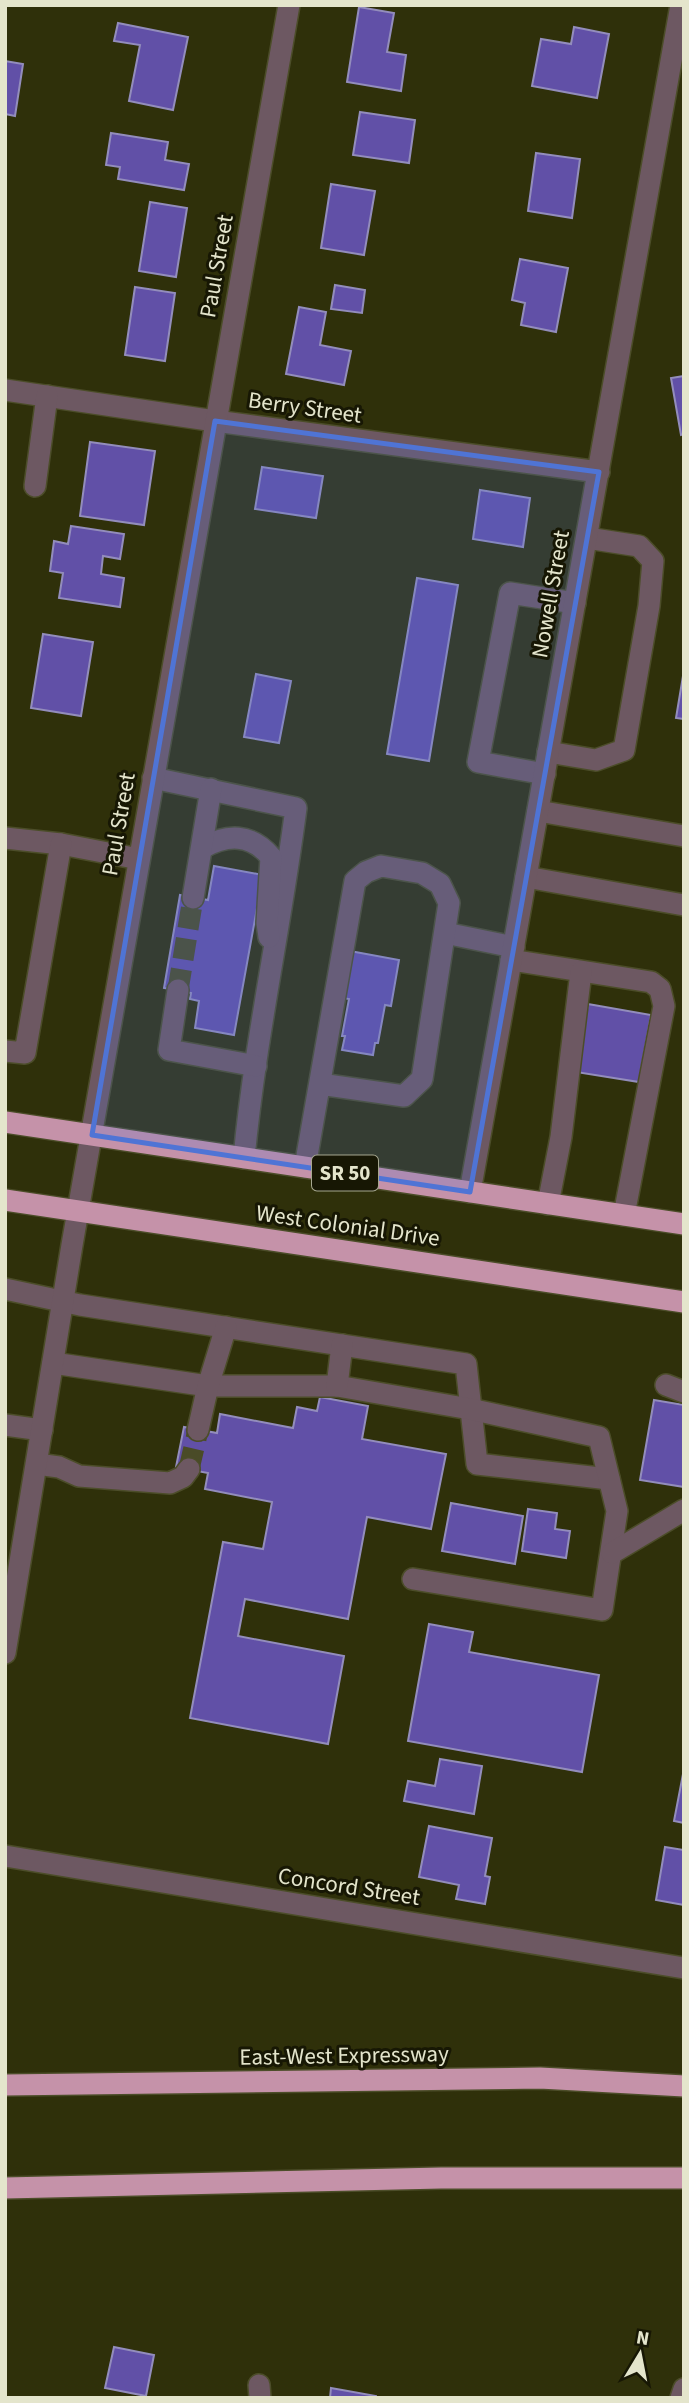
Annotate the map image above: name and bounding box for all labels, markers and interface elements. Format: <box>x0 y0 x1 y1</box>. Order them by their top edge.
street label: Paul Street <box>191 212 242 320</box>
street label: Berry Street <box>246 383 364 432</box>
street label: Nowell Street <box>523 527 578 661</box>
street label: Paul Street <box>93 770 144 878</box>
road number: SR 50 <box>312 1156 378 1190</box>
street label: West Colonial Drive <box>254 1196 442 1255</box>
street label: Concord Street <box>276 1859 423 1914</box>
street label: East-West Expressway <box>239 2037 449 2074</box>
north arrow <box>605 2319 675 2389</box>
text: N <box>634 2324 651 2353</box>

